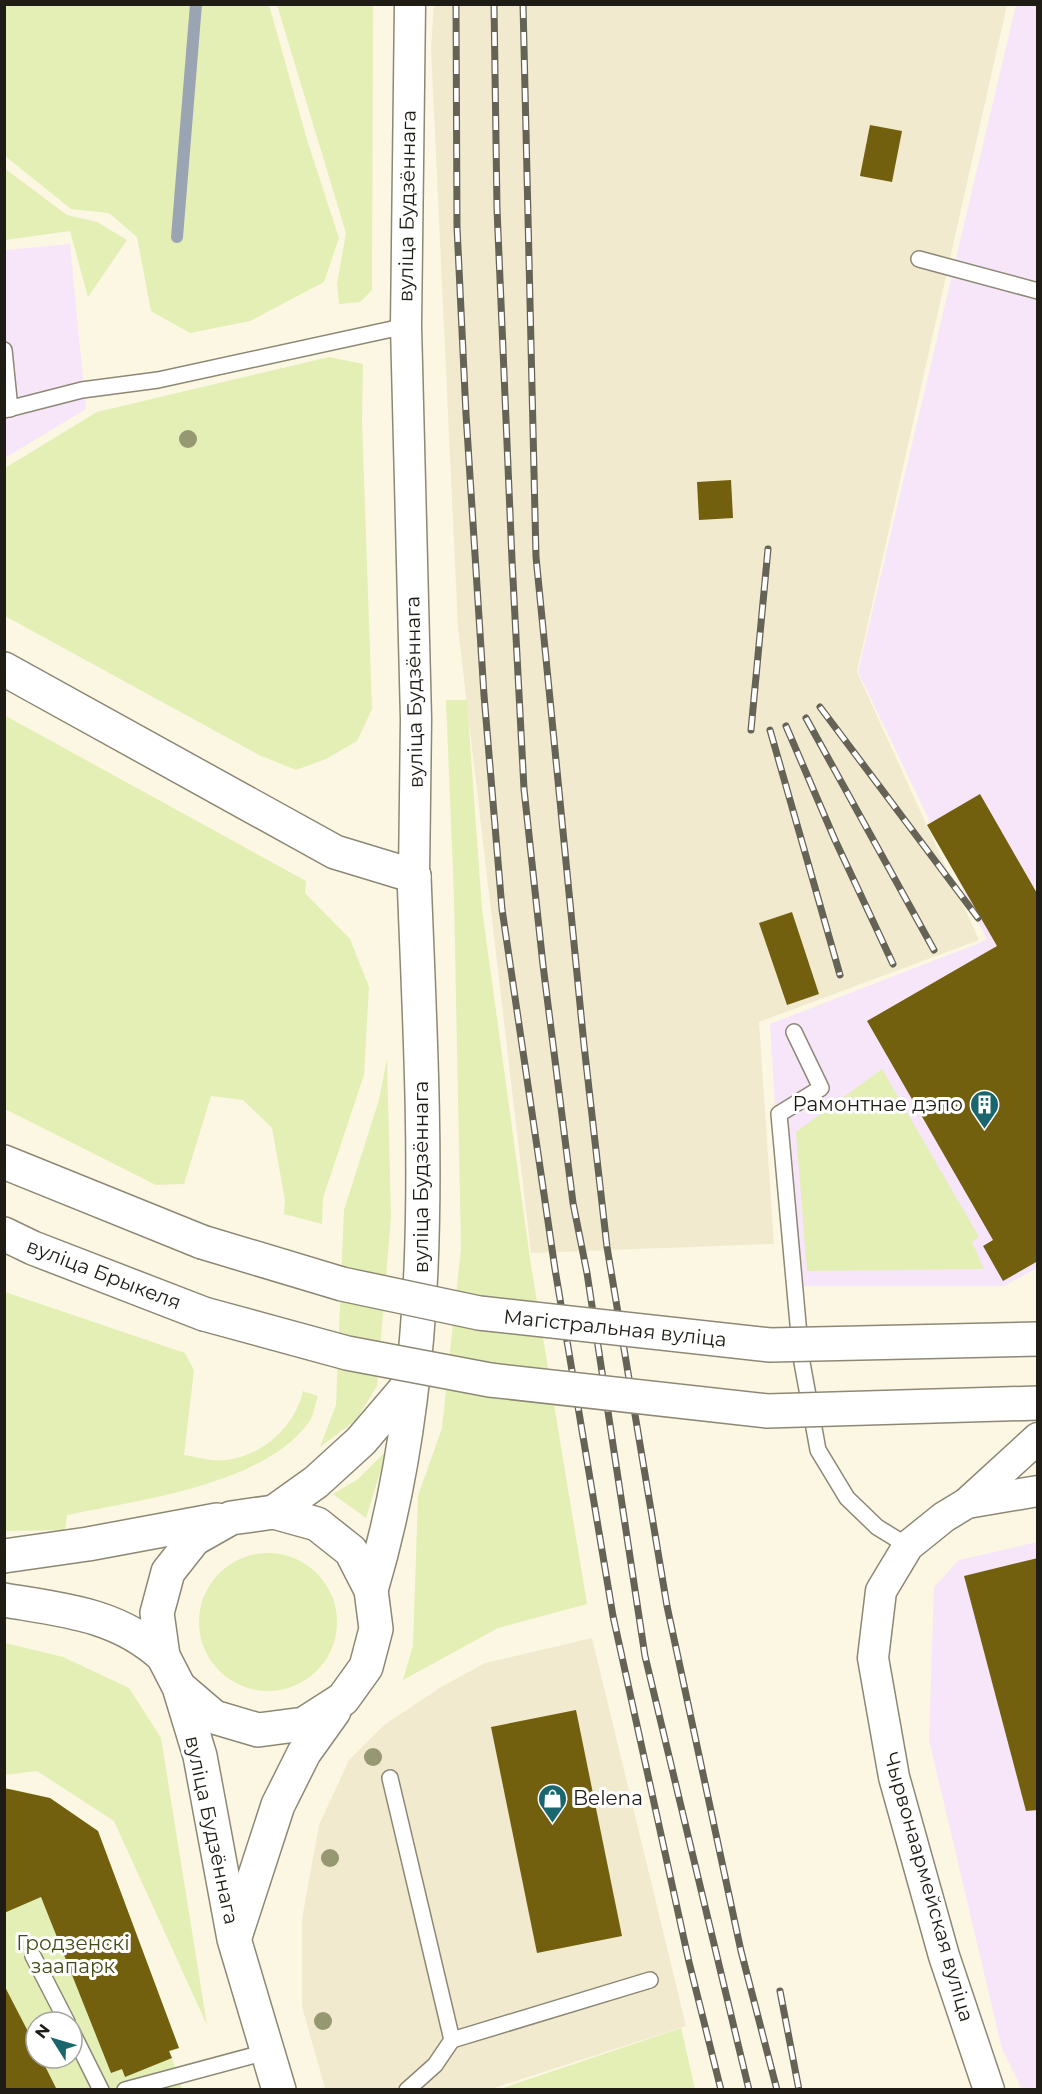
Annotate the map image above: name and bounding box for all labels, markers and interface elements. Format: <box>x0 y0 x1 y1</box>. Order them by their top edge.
street label: вуліца Будзённага <box>393 110 421 302</box>
street label: вуліца Будзённага <box>400 596 428 788</box>
street label: вуліца Будзённага <box>409 1081 433 1273</box>
building icon: Рамонтнае дэпо <box>968 1088 1000 1130</box>
place label: Рамонтнае дэпо <box>793 1092 963 1116</box>
street label: вуліца Брыкеля <box>23 1233 185 1315</box>
street label: Магістральная вуліца <box>502 1304 728 1352</box>
street label: вуліца Будзённага <box>180 1733 244 1927</box>
street label: Чырвонаармейская вуліца <box>879 1750 979 2024</box>
shop icon: Belena <box>536 1782 568 1824</box>
place label: Belena <box>573 1786 643 1810</box>
park label: Гродзенскі заапарк <box>16 1931 130 1978</box>
north arrow <box>24 2010 84 2070</box>
text: N <box>31 2020 54 2042</box>

